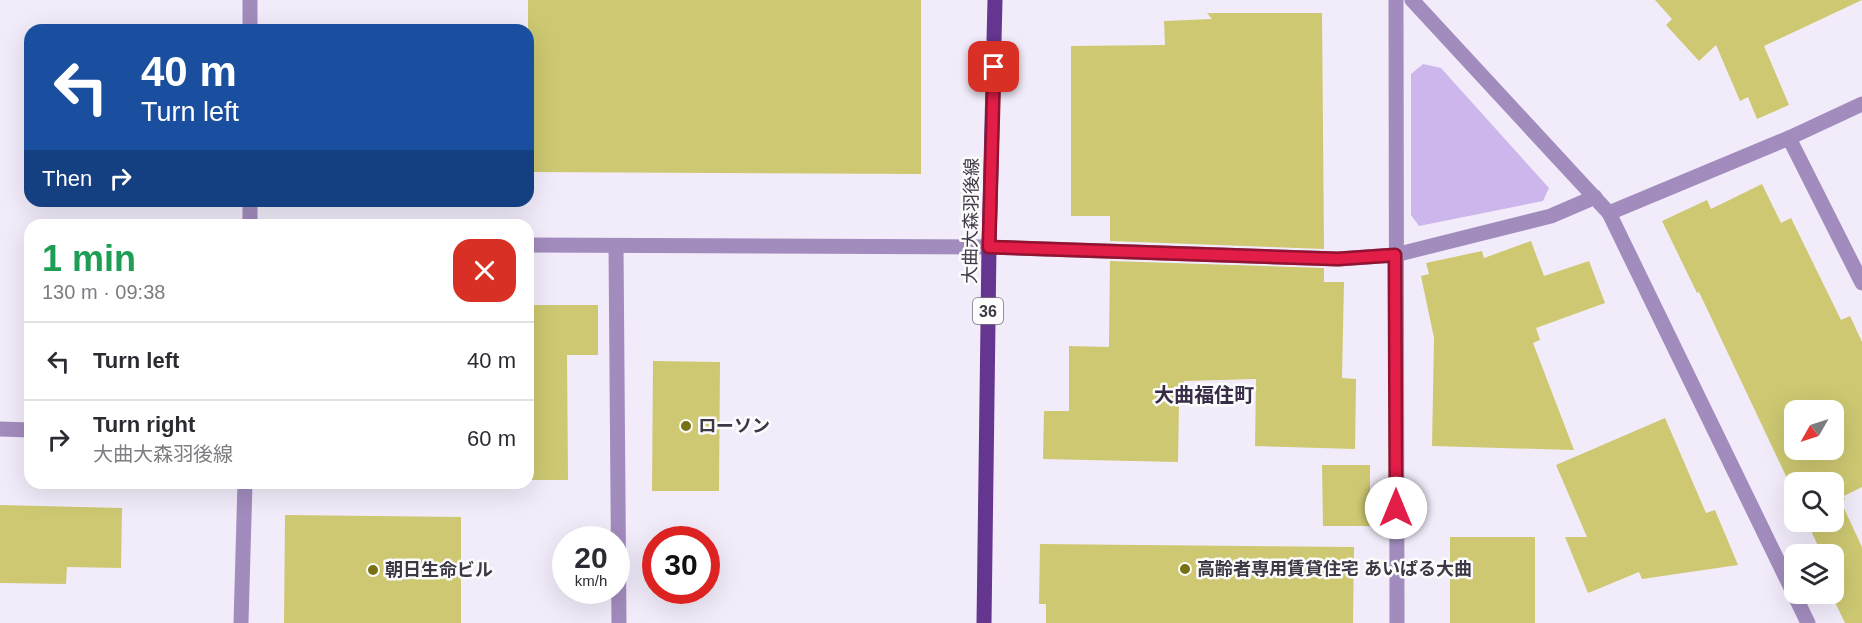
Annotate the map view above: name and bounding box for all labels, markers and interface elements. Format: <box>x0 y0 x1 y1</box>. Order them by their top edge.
pin <box>968 41 1019 92</box>
icon: left <box>42 48 120 126</box>
text: 40 m <box>141 48 237 95</box>
icon: arrive <box>977 50 1010 83</box>
text: Turn left <box>141 97 239 127</box>
street label: 大曲大森羽後線 <box>960 158 982 284</box>
icon: right <box>104 162 137 195</box>
text: Then <box>42 166 92 191</box>
text: 1 min <box>42 238 136 279</box>
button: close <box>453 239 516 302</box>
text: 130 m · 09:38 <box>42 281 165 303</box>
road number: 36 <box>973 298 1003 324</box>
icon: left <box>42 345 75 378</box>
text: Turn left <box>93 348 179 373</box>
text: 40 m <box>467 348 516 373</box>
district label: 大曲福住町 <box>1154 384 1254 406</box>
north arrow <box>1784 400 1844 460</box>
map controls <box>1784 400 1844 604</box>
text: Turn right <box>93 412 195 437</box>
place label: ローソン <box>698 416 770 436</box>
marker: ローソン <box>679 419 693 433</box>
icon: right <box>42 423 75 456</box>
text: 60 m <box>467 426 516 451</box>
text: 大曲大森羽後線 <box>93 443 233 465</box>
button: search <box>1784 472 1844 532</box>
position arrow <box>1364 476 1428 540</box>
speed limit sign: 30 <box>642 526 720 604</box>
text: 20 <box>574 541 608 574</box>
button: layers <box>1784 544 1844 604</box>
place label: 高齢者専用賃貸住宅 あいぱる大曲 <box>1197 559 1472 579</box>
place label: 朝日生命ビル <box>385 560 493 580</box>
marker: 高齢者専用賃貸住宅 あいぱる大曲 <box>1178 562 1192 576</box>
marker: 朝日生命ビル <box>366 563 380 577</box>
text: km/h <box>575 572 607 589</box>

